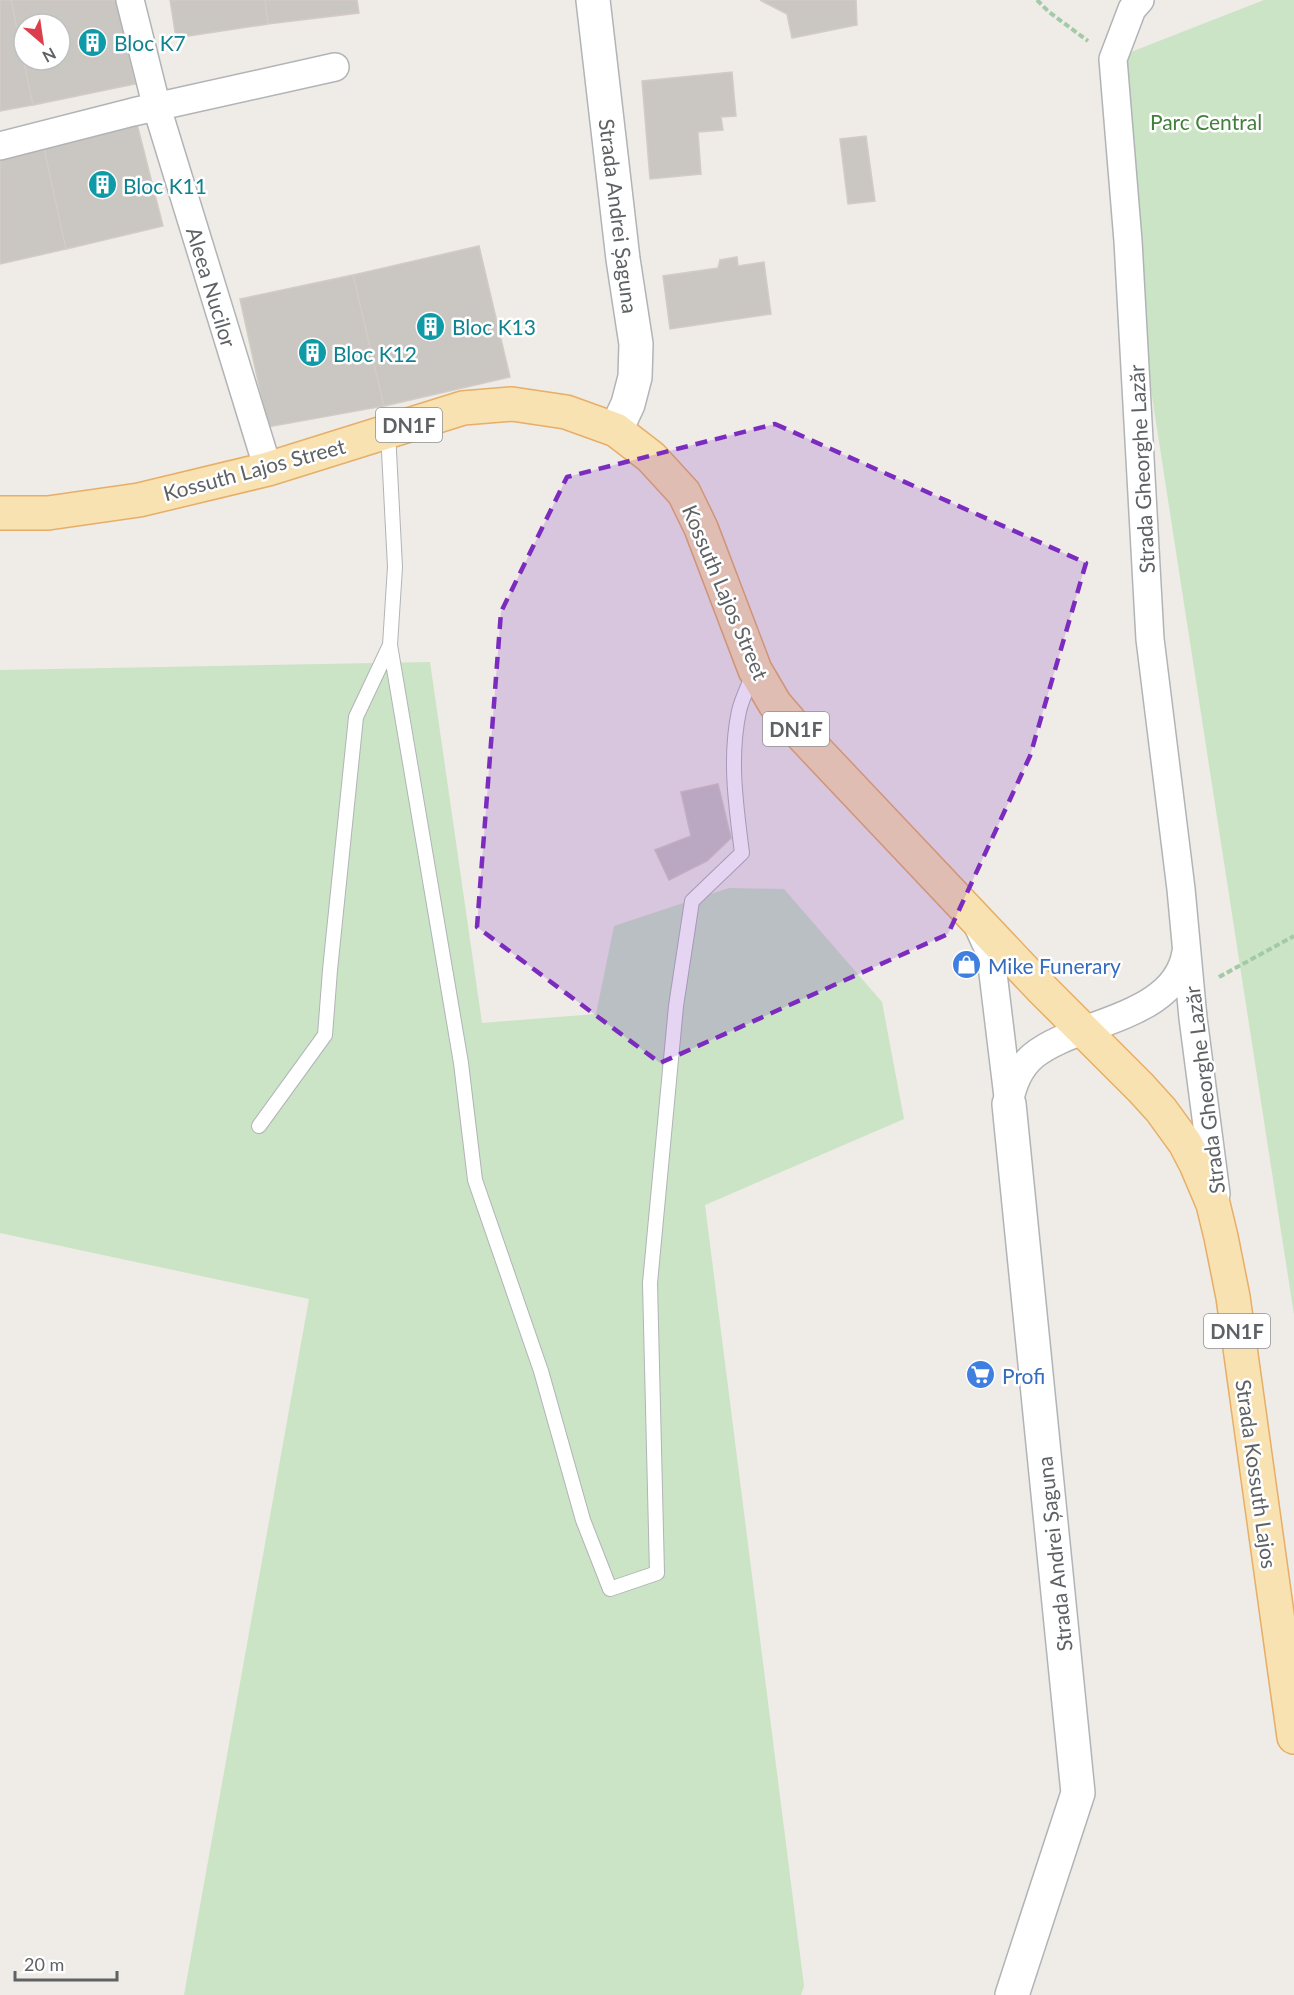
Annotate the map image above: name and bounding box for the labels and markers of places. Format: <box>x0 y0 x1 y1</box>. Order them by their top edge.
building icon: Bloc K7 <box>77 26 109 58</box>
place label: Bloc K7 <box>114 30 186 55</box>
building icon: Bloc K11 <box>86 169 118 201</box>
place label: Bloc K11 <box>123 173 207 198</box>
building icon: Bloc K13 <box>415 310 447 342</box>
place label: Bloc K13 <box>452 314 536 339</box>
building icon: Bloc K12 <box>296 337 328 369</box>
place label: Bloc K12 <box>333 341 417 366</box>
shop icon: Mike Funerary <box>951 949 983 981</box>
place label: Mike Funerary <box>988 953 1121 978</box>
supermarket icon: Profi <box>965 1359 997 1391</box>
place label: Profi <box>1002 1363 1045 1388</box>

